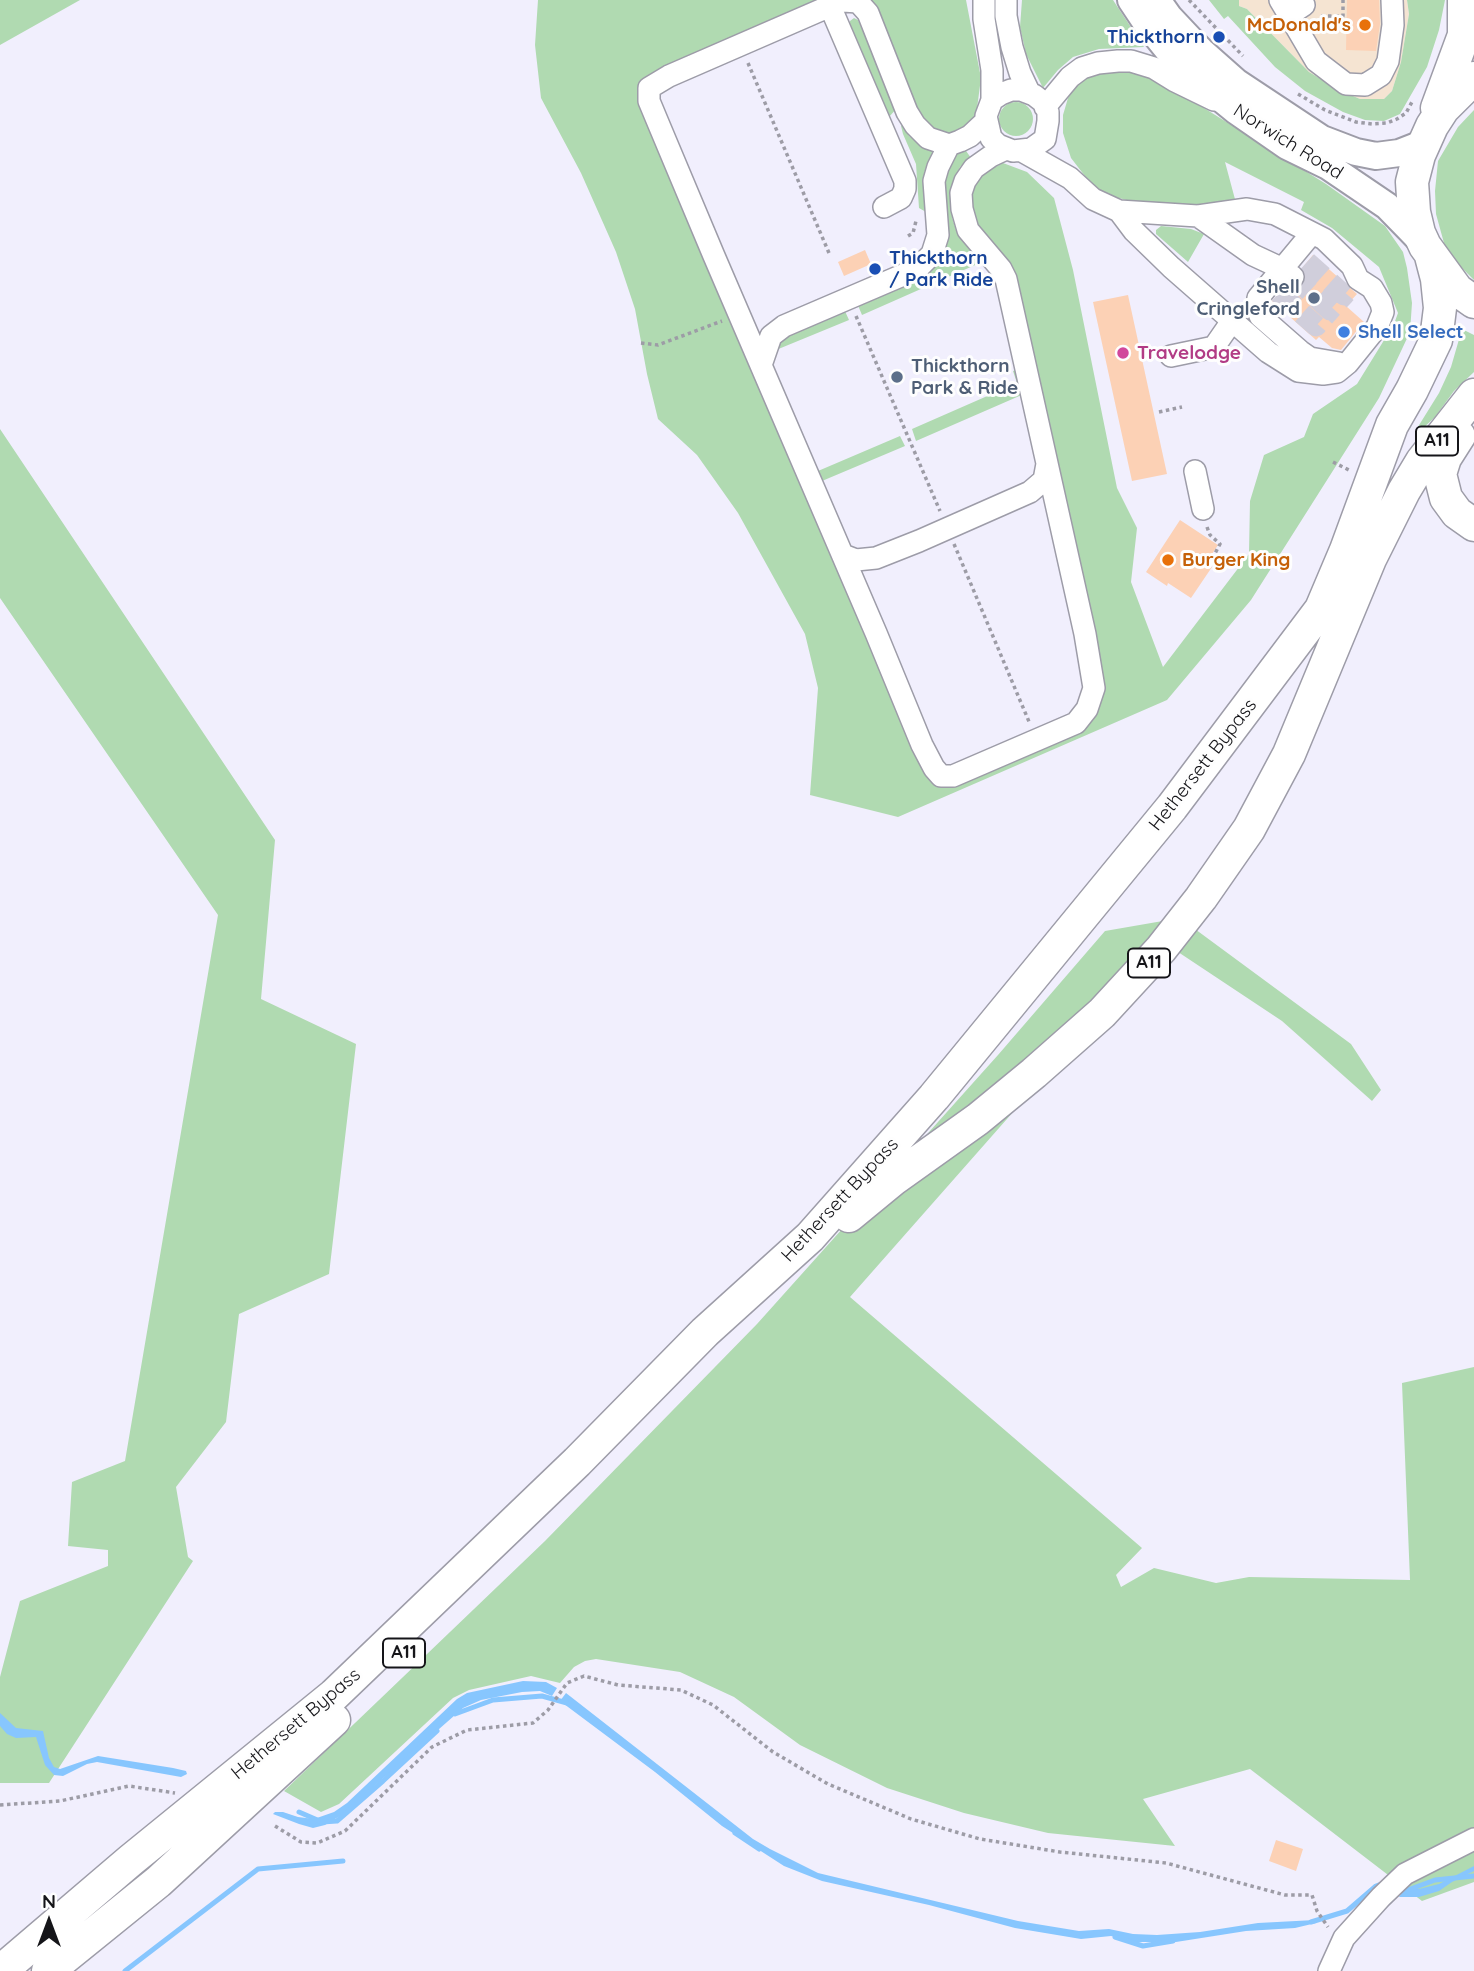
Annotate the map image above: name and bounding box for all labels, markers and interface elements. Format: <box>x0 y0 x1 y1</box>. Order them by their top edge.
place label: McDonald's <box>1247 14 1351 36</box>
marker: McDonald's <box>1357 17 1373 33</box>
place label: Thickthorn <box>1106 26 1205 48</box>
marker: Thickthorn <box>1211 29 1227 45</box>
street label: Norwich Road <box>1229 99 1347 185</box>
place label: Thickthorn / Park Ride <box>889 247 993 291</box>
marker: Thickthorn / Park Ride <box>867 261 883 277</box>
place label: Shell Cringleford <box>1196 276 1300 320</box>
marker: Shell Cringleford <box>1306 290 1322 306</box>
place label: Shell Select <box>1358 321 1464 343</box>
marker: Shell Select <box>1336 324 1352 340</box>
place label: Travelodge <box>1137 342 1241 364</box>
marker: Travelodge <box>1115 345 1131 361</box>
place label: Thickthorn Park & Ride <box>911 355 1018 399</box>
marker: Thickthorn Park & Ride <box>889 369 905 385</box>
road number: A11 <box>1416 426 1458 456</box>
place label: Burger King <box>1182 549 1290 571</box>
marker: Burger King <box>1160 552 1176 568</box>
street label: Hethersett Bypass <box>1144 694 1262 836</box>
road number: A11 <box>1128 948 1170 978</box>
street label: Hethersett Bypass <box>777 1133 903 1267</box>
road number: A11 <box>383 1638 425 1668</box>
street label: Hethersett Bypass <box>227 1663 365 1785</box>
north arrow <box>14 1887 84 1957</box>
text: N <box>42 1889 56 1913</box>

